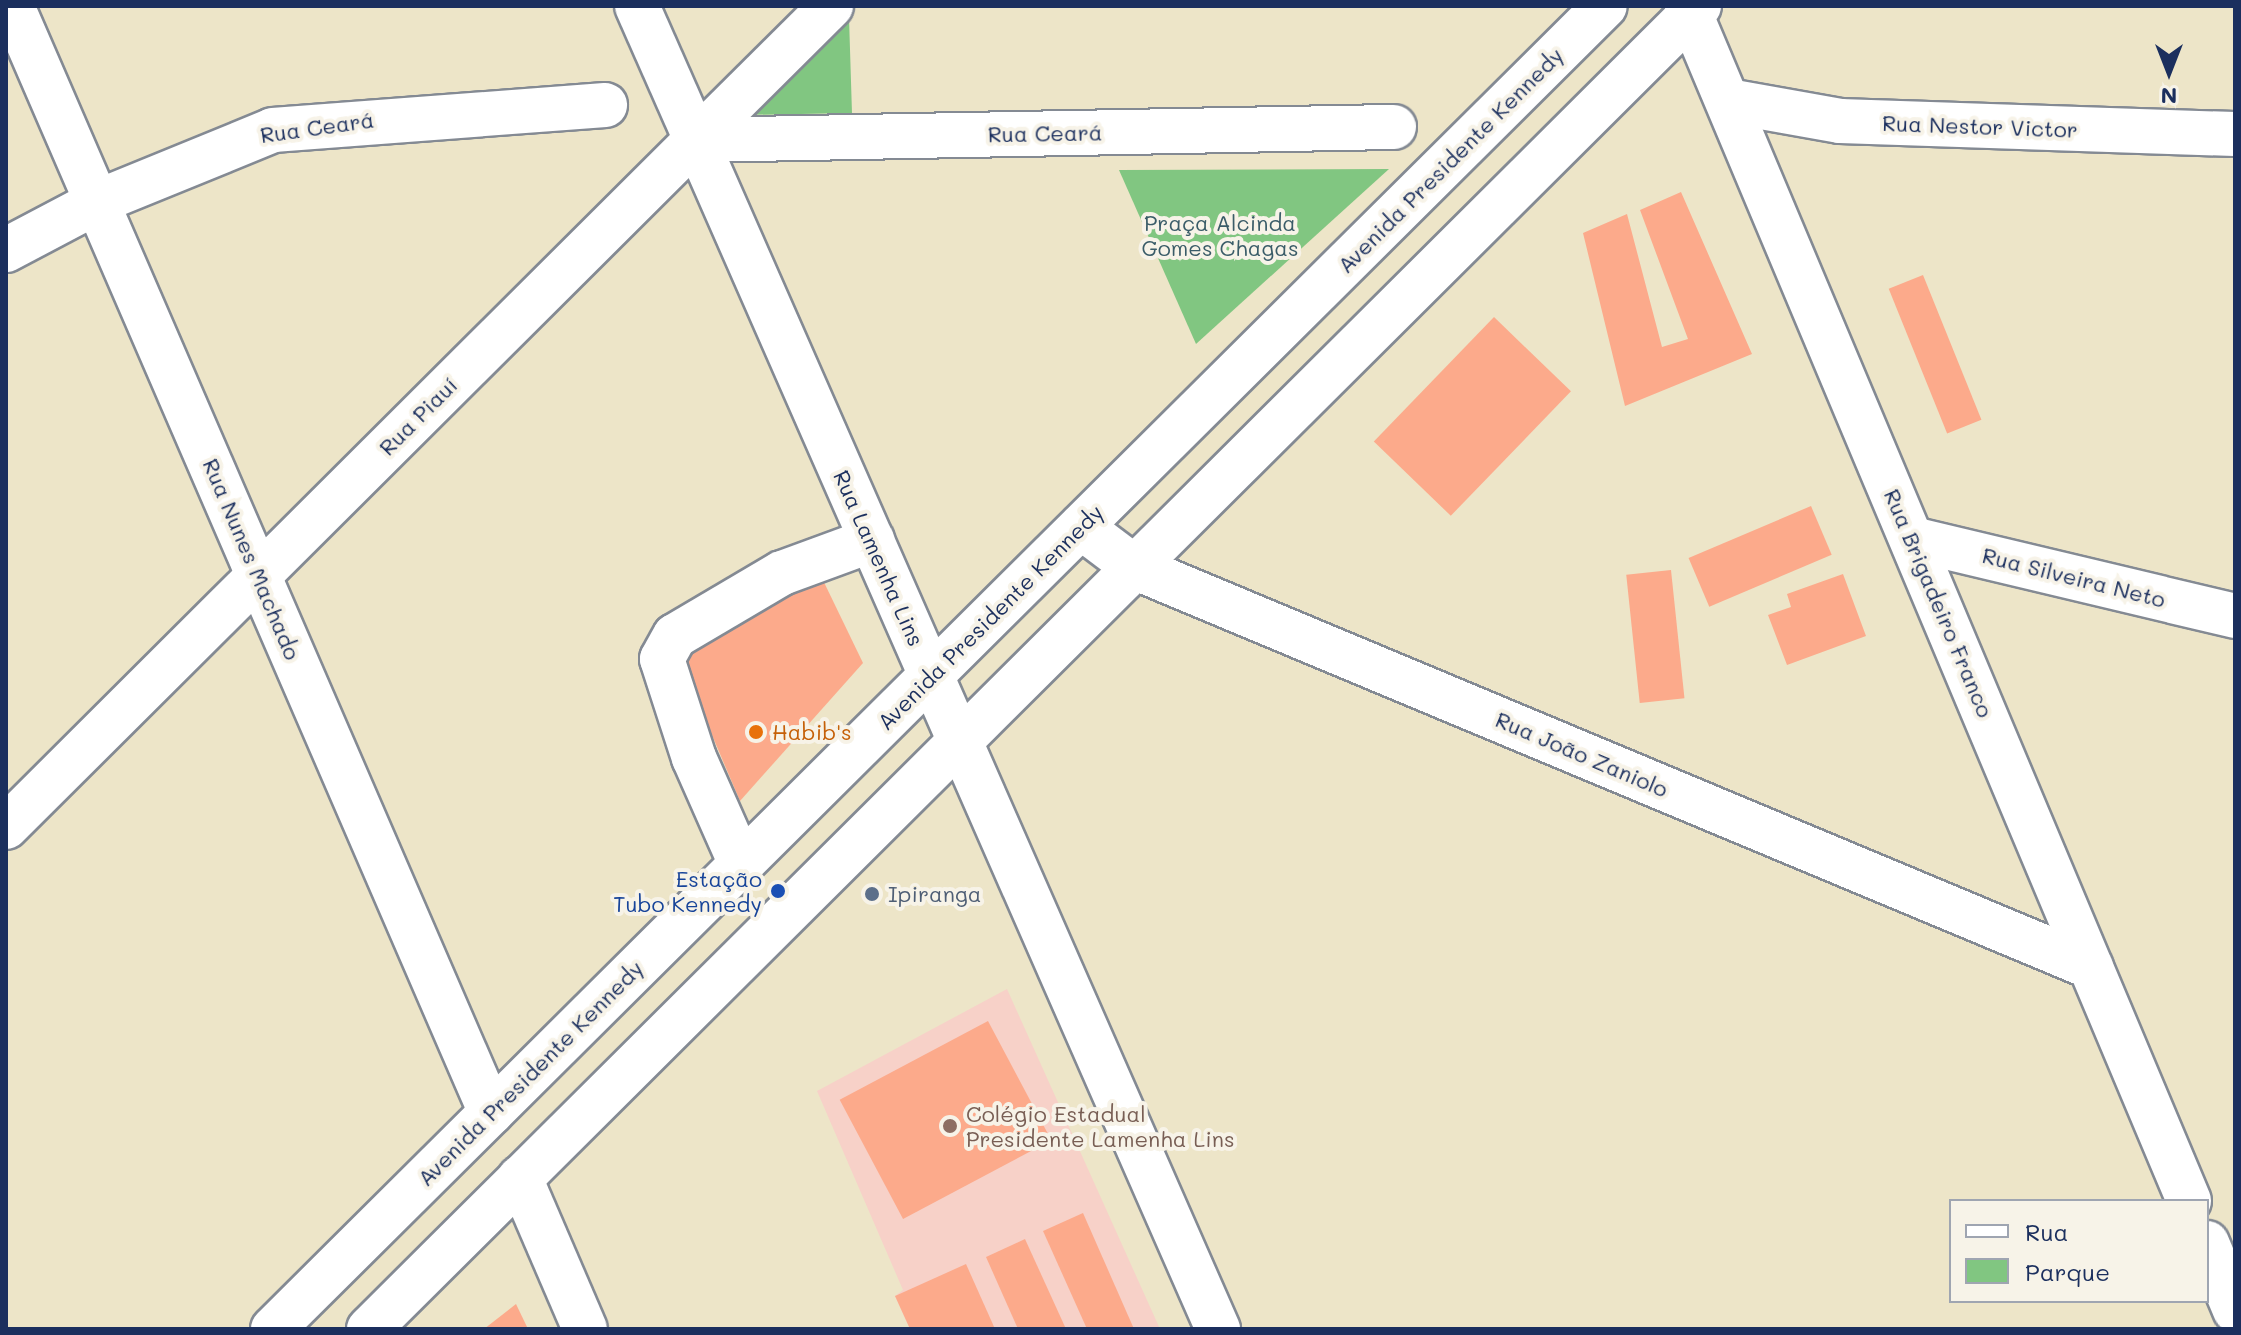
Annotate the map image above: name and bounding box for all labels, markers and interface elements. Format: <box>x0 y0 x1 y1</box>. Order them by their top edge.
north arrow <box>2129 32 2209 112</box>
street label: Avenida Presidente Kennedy <box>1332 42 1568 278</box>
text: N <box>2161 82 2177 111</box>
street label: Rua Ceará <box>258 106 376 148</box>
street label: Rua Nestor Victor <box>1882 109 2078 143</box>
street label: Rua Ceará <box>987 119 1103 147</box>
park label: Praça Alcinda Gomes Chagas <box>1141 209 1299 260</box>
street label: Rua Piauí <box>373 371 463 461</box>
street label: Rua Nunes Machado <box>198 454 306 664</box>
street label: Rua Lamenha Lins <box>828 466 930 650</box>
street label: Rua Brigadeiro Franco <box>1879 485 1999 721</box>
street label: Avenida Presidente Kennedy <box>872 499 1108 735</box>
street label: Rua Silveira Neto <box>1980 541 2168 613</box>
street label: Rua João Zaniolo <box>1492 706 1672 802</box>
place label: Habib's <box>772 719 852 745</box>
marker: Habib's <box>747 723 765 741</box>
place label: Estação Tubo Kennedy <box>613 865 762 916</box>
place label: Ipiranga <box>888 881 981 907</box>
marker: Estação Tubo Kennedy <box>769 882 787 900</box>
marker: Ipiranga <box>863 885 881 903</box>
street label: Avenida Presidente Kennedy <box>412 955 648 1191</box>
place label: Colégio Estadual Presidente Lamenha Lins <box>966 1100 1235 1152</box>
marker: Colégio Estadual Presidente Lamenha Lins <box>941 1117 959 1135</box>
legend <box>1949 1199 2209 1303</box>
text: Rua <box>2025 1216 2068 1247</box>
text: Parque <box>2025 1256 2110 1287</box>

